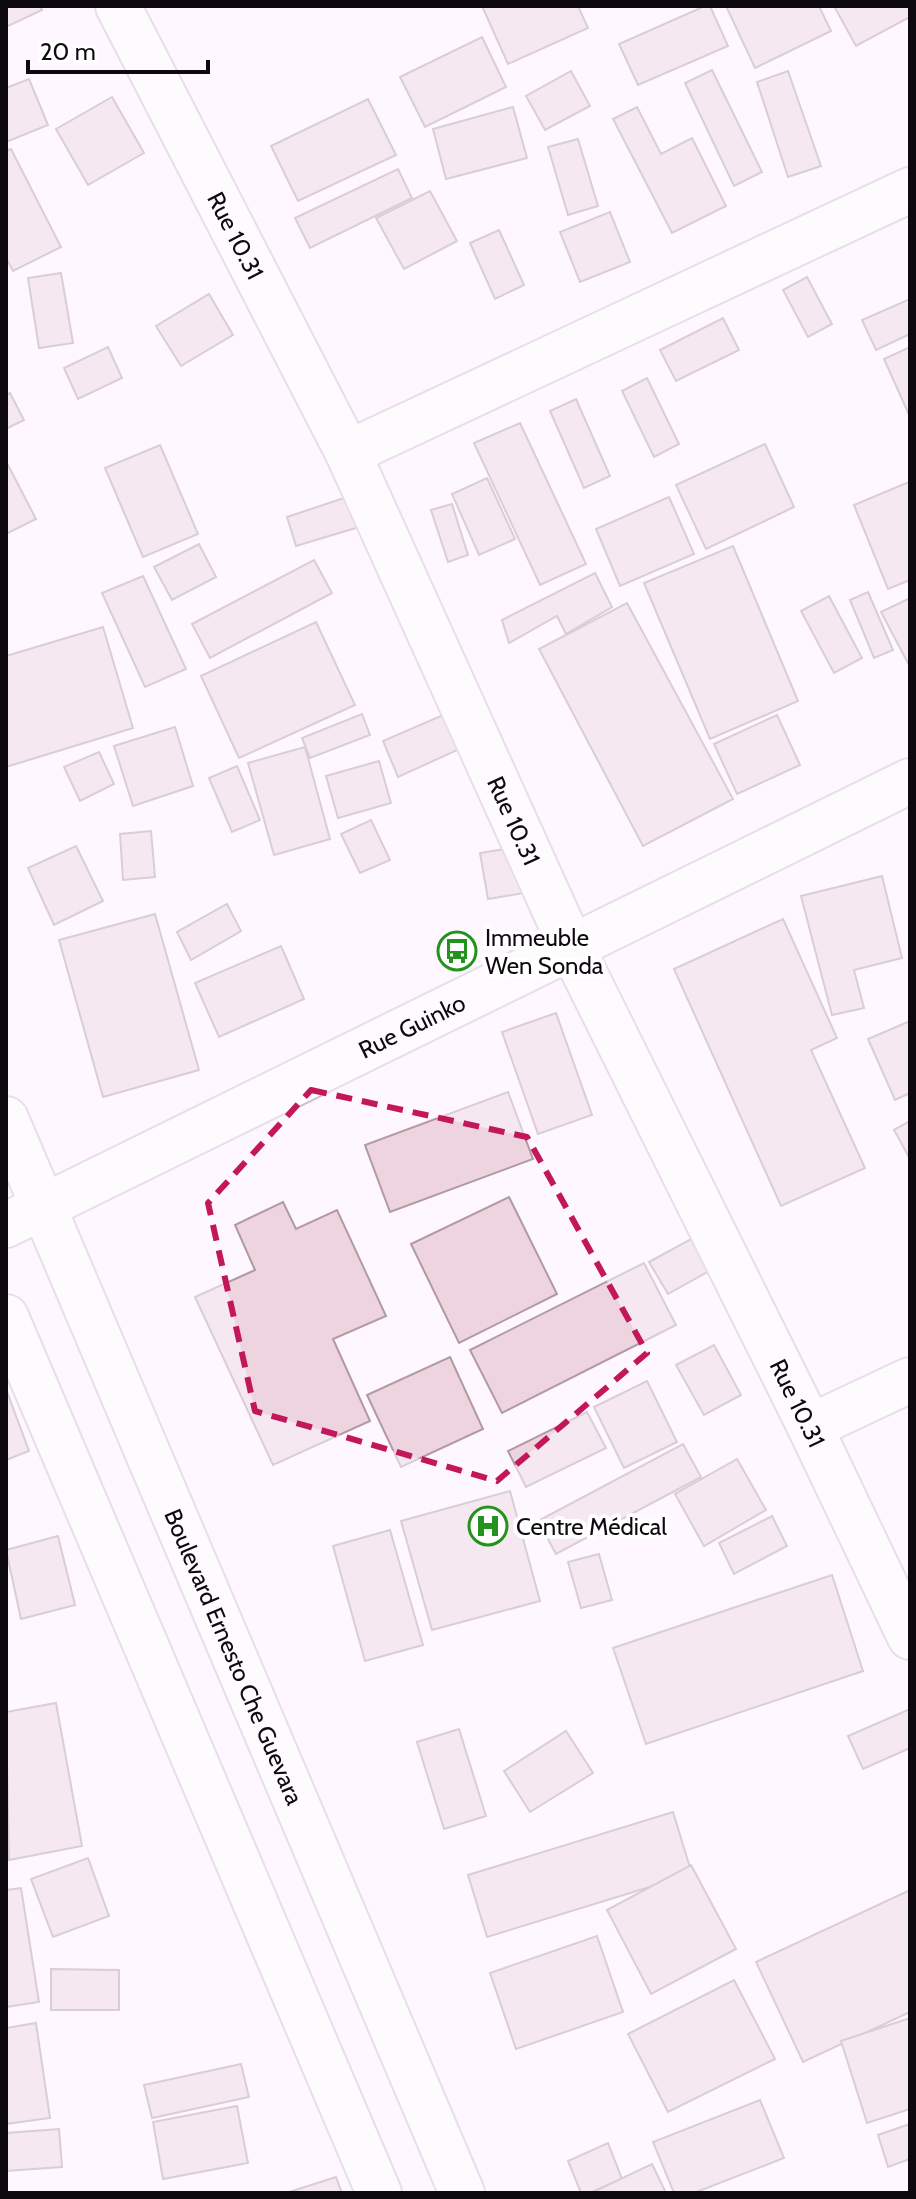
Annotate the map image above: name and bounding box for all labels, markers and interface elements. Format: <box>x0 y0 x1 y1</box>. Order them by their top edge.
scale bar <box>28 24 208 74</box>
text: 20 m <box>40 37 96 66</box>
street label: Rue 10.31 <box>202 187 271 284</box>
street label: Rue 10.31 <box>482 771 547 869</box>
place label: Immeuble Wen Sonda <box>485 923 604 980</box>
bus stop icon: Immeuble Wen Sonda <box>436 930 478 972</box>
street label: Rue Guinko <box>354 987 470 1064</box>
street label: Rue 10.31 <box>764 1354 832 1452</box>
street label: Boulevard Ernesto Che Guevara <box>159 1504 310 1809</box>
hospital icon: Centre Médical <box>467 1505 509 1547</box>
place label: Centre Médical <box>516 1512 667 1541</box>

